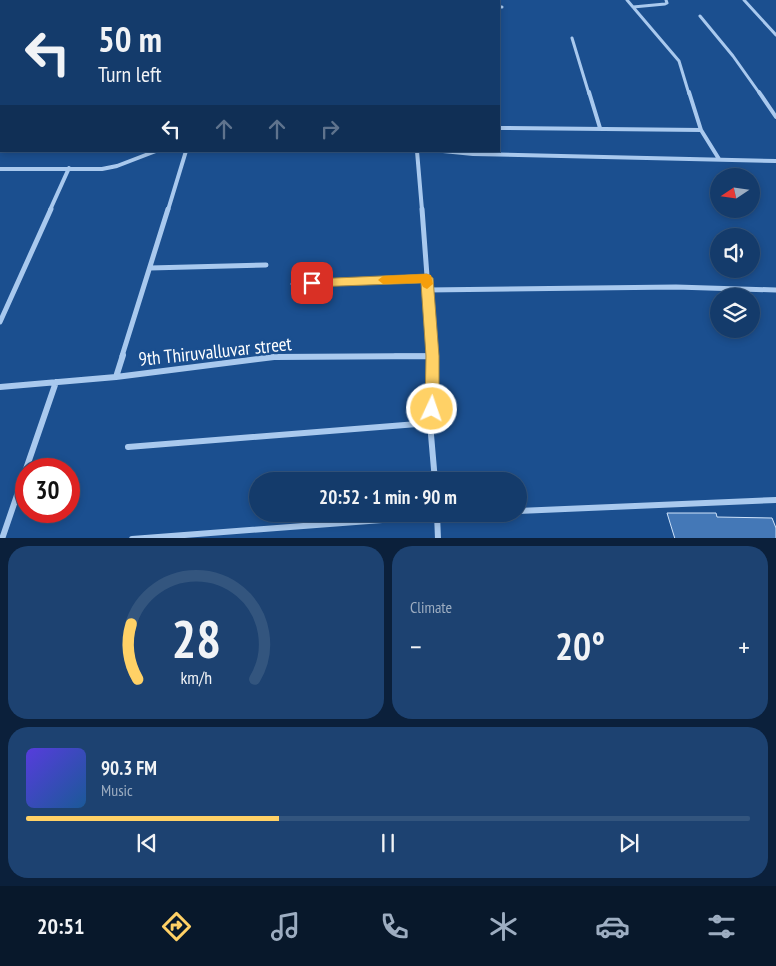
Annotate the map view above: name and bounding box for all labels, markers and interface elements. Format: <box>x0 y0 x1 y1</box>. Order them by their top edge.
text: 50 m <box>98 16 162 62</box>
icon: left <box>15 20 80 85</box>
text: Turn left <box>98 60 162 88</box>
icon: left <box>157 115 185 143</box>
icon: ahead <box>210 115 238 143</box>
icon: ahead <box>263 115 291 143</box>
icon: right <box>316 115 344 143</box>
north arrow <box>710 168 760 218</box>
map controls <box>710 168 760 338</box>
button: sound <box>710 228 760 278</box>
pin <box>291 262 333 304</box>
icon: arrive <box>298 269 326 297</box>
button: layers <box>710 288 760 338</box>
street label: 9th Thiruvalluvar street <box>137 331 294 371</box>
position arrow <box>405 382 457 434</box>
speed limit sign: 30 <box>15 458 80 523</box>
text: 20:52 · 1 min · 90 m <box>319 485 457 509</box>
text: Climate <box>410 597 452 617</box>
text: 28 <box>171 605 221 672</box>
text: 20° <box>555 621 605 670</box>
text: − <box>410 628 422 665</box>
text: + <box>738 628 750 665</box>
text: km/h <box>180 666 212 689</box>
text: 90.3 FM <box>101 756 157 780</box>
text: Music <box>101 780 133 800</box>
icon: previous <box>133 829 161 857</box>
icon: pause <box>374 829 402 857</box>
icon: next <box>615 829 643 857</box>
icon: directions <box>159 909 194 944</box>
icon: music <box>268 909 303 944</box>
icon: phone <box>377 909 412 944</box>
icon: climate <box>486 909 521 944</box>
icon: car <box>595 909 630 944</box>
icon: filters <box>704 909 739 944</box>
text: 20:51 <box>37 912 85 940</box>

